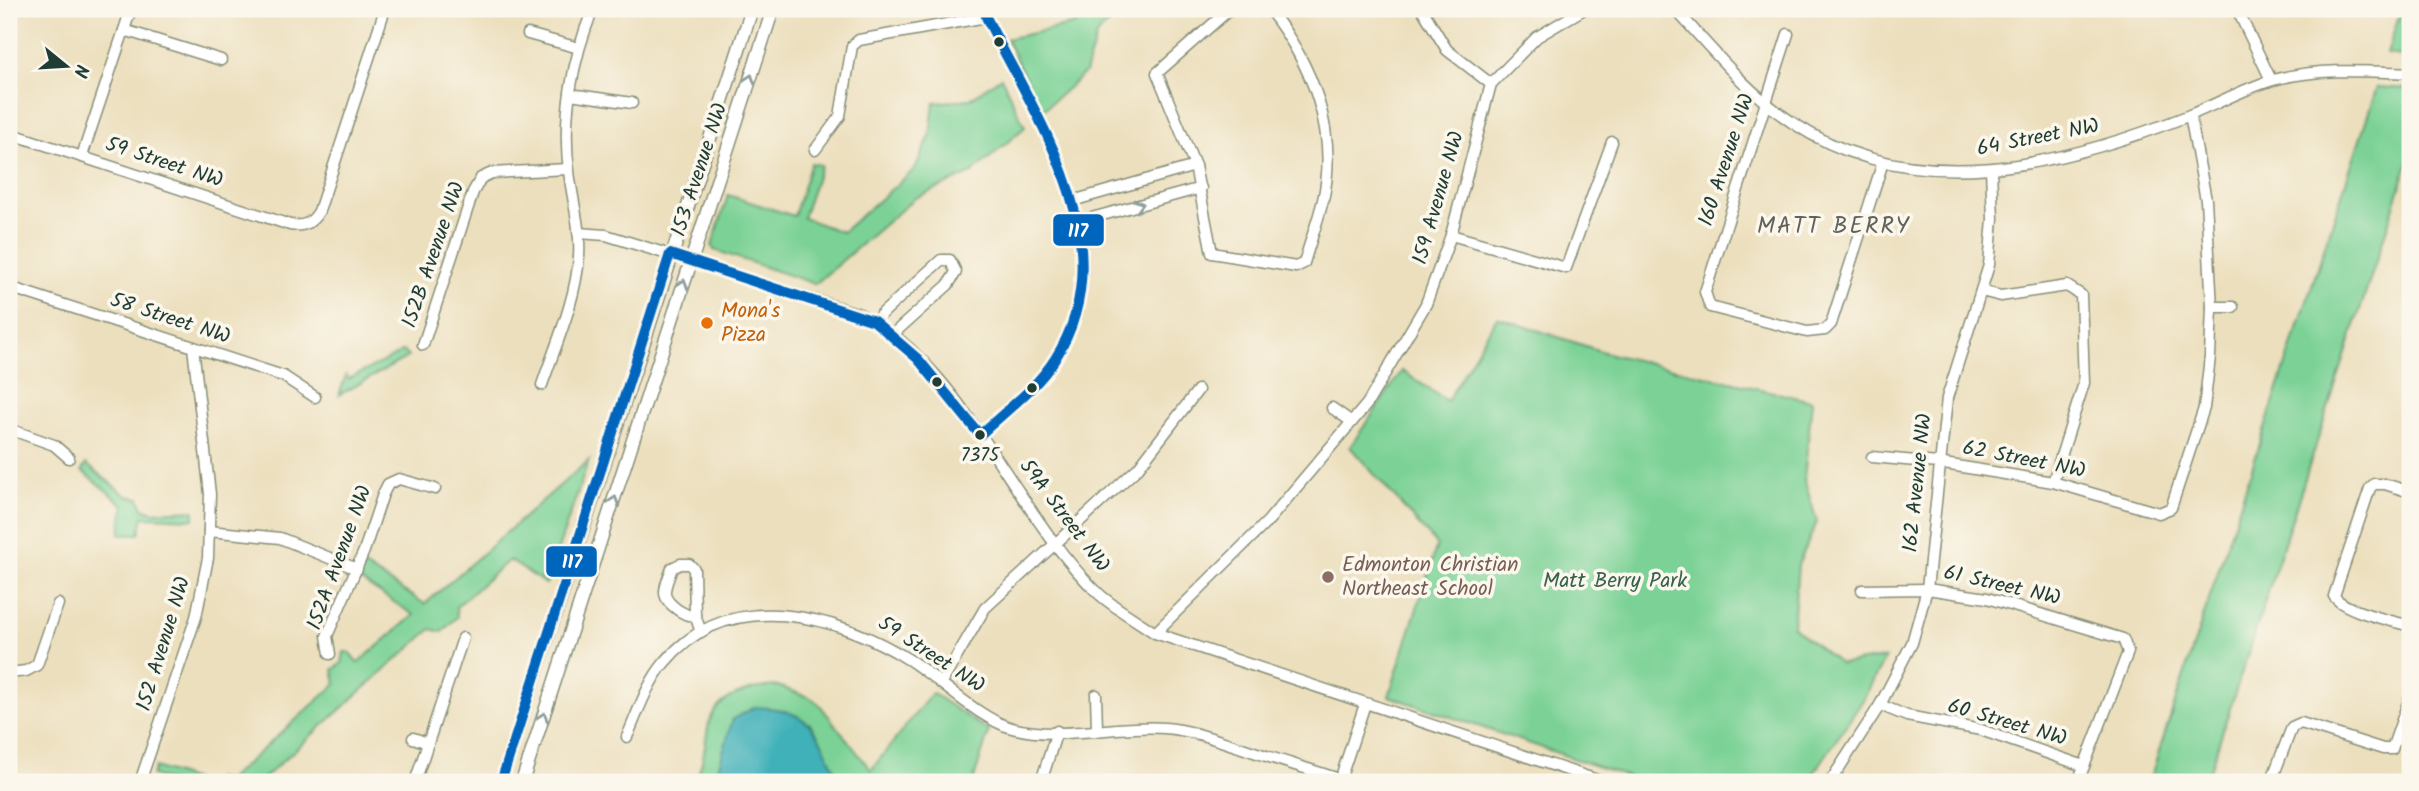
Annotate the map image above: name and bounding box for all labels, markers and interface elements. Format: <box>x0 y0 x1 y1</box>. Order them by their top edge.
north arrow <box>32 32 102 102</box>
unlabelled marker <box>992 35 1006 49</box>
text: N <box>64 60 96 81</box>
one-way arrow <box>742 73 756 86</box>
street label: 160 Avenue NW <box>1690 89 1764 231</box>
street label: 153 Avenue NW <box>663 99 737 241</box>
street label: 64 Street NW <box>1974 110 2102 166</box>
street label: 159 Avenue NW <box>1404 127 1474 269</box>
street label: 59 Street NW <box>101 128 227 198</box>
street label: 152B Avenue NW <box>394 177 474 333</box>
one-way arrow <box>1133 199 1145 214</box>
district label: MATT BERRY <box>1757 209 1911 245</box>
line badge: 117 <box>1052 213 1105 247</box>
text: 117 <box>1068 217 1089 247</box>
one-way arrow <box>674 279 689 291</box>
street label: 58 Street NW <box>106 284 234 354</box>
place label: Mona's Pizza <box>721 295 780 352</box>
marker: Mona's Pizza <box>699 315 715 331</box>
unlabelled marker <box>930 375 944 389</box>
unlabelled marker <box>1025 381 1039 395</box>
street label: 162 Avenue NW <box>1894 412 1942 554</box>
marker: 7375 <box>973 428 987 442</box>
street label: 62 Street NW <box>1960 432 2088 488</box>
place label: 7375 <box>961 441 1001 471</box>
street label: 59A Street NW <box>1010 452 1118 580</box>
street label: 152A Avenue NW <box>298 481 382 635</box>
one-way arrow <box>606 496 620 508</box>
line badge: 117 <box>545 545 598 578</box>
text: 117 <box>562 548 583 578</box>
place label: Edmonton Christian Northeast School <box>1342 549 1518 606</box>
street label: 61 Street NW <box>1940 557 2064 615</box>
park label: Matt Berry Park <box>1543 565 1687 598</box>
marker: Edmonton Christian Northeast School <box>1320 569 1336 585</box>
street label: 152 Avenue NW <box>128 573 200 715</box>
street label: 59 Street NW <box>871 608 991 702</box>
street label: 60 Street NW <box>1943 690 2071 756</box>
one-way arrow <box>535 712 549 724</box>

